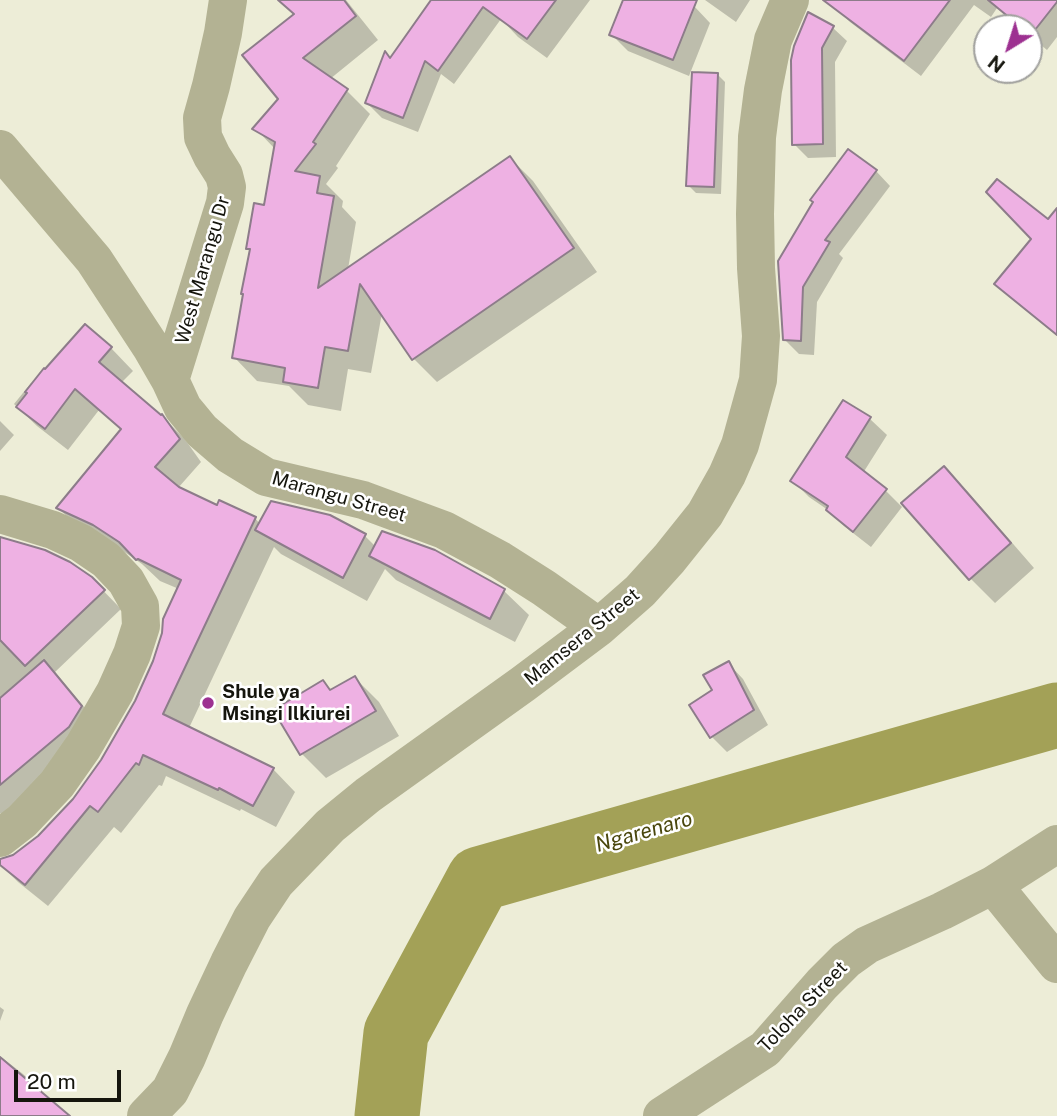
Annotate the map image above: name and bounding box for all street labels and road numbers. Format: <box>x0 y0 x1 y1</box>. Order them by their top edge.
street label: West Marangu Dr <box>171 193 235 347</box>
street label: Marangu Street <box>269 467 409 527</box>
street label: Mamsera Street <box>520 584 644 690</box>
street label: Toloha Street <box>754 957 852 1057</box>

